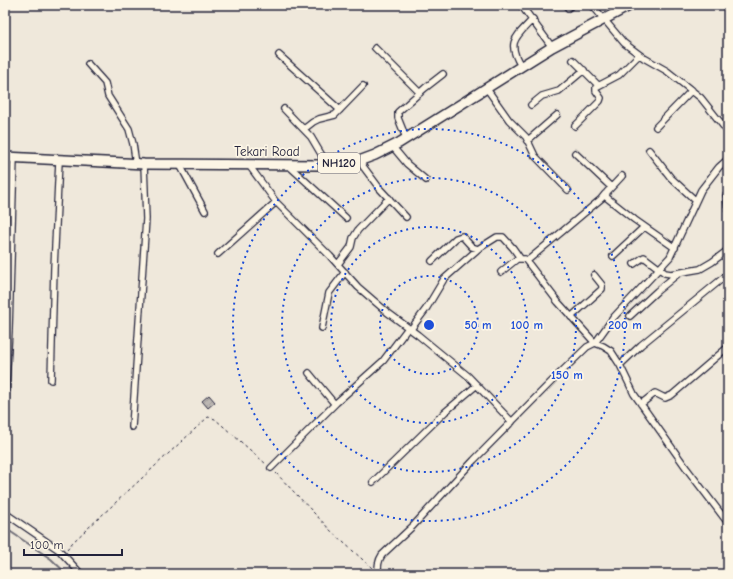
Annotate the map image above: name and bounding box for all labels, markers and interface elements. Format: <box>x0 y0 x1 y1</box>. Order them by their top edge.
street label: Tekari Road <box>234 144 300 159</box>
road number: NH120 <box>318 153 360 173</box>
centre of rings <box>422 318 436 332</box>
text: 50 m <box>464 318 492 332</box>
text: 100 m <box>511 318 543 332</box>
text: 200 m <box>608 318 642 332</box>
text: 150 m <box>551 368 583 382</box>
scale bar <box>24 531 122 557</box>
text: 100 m <box>30 538 63 552</box>

